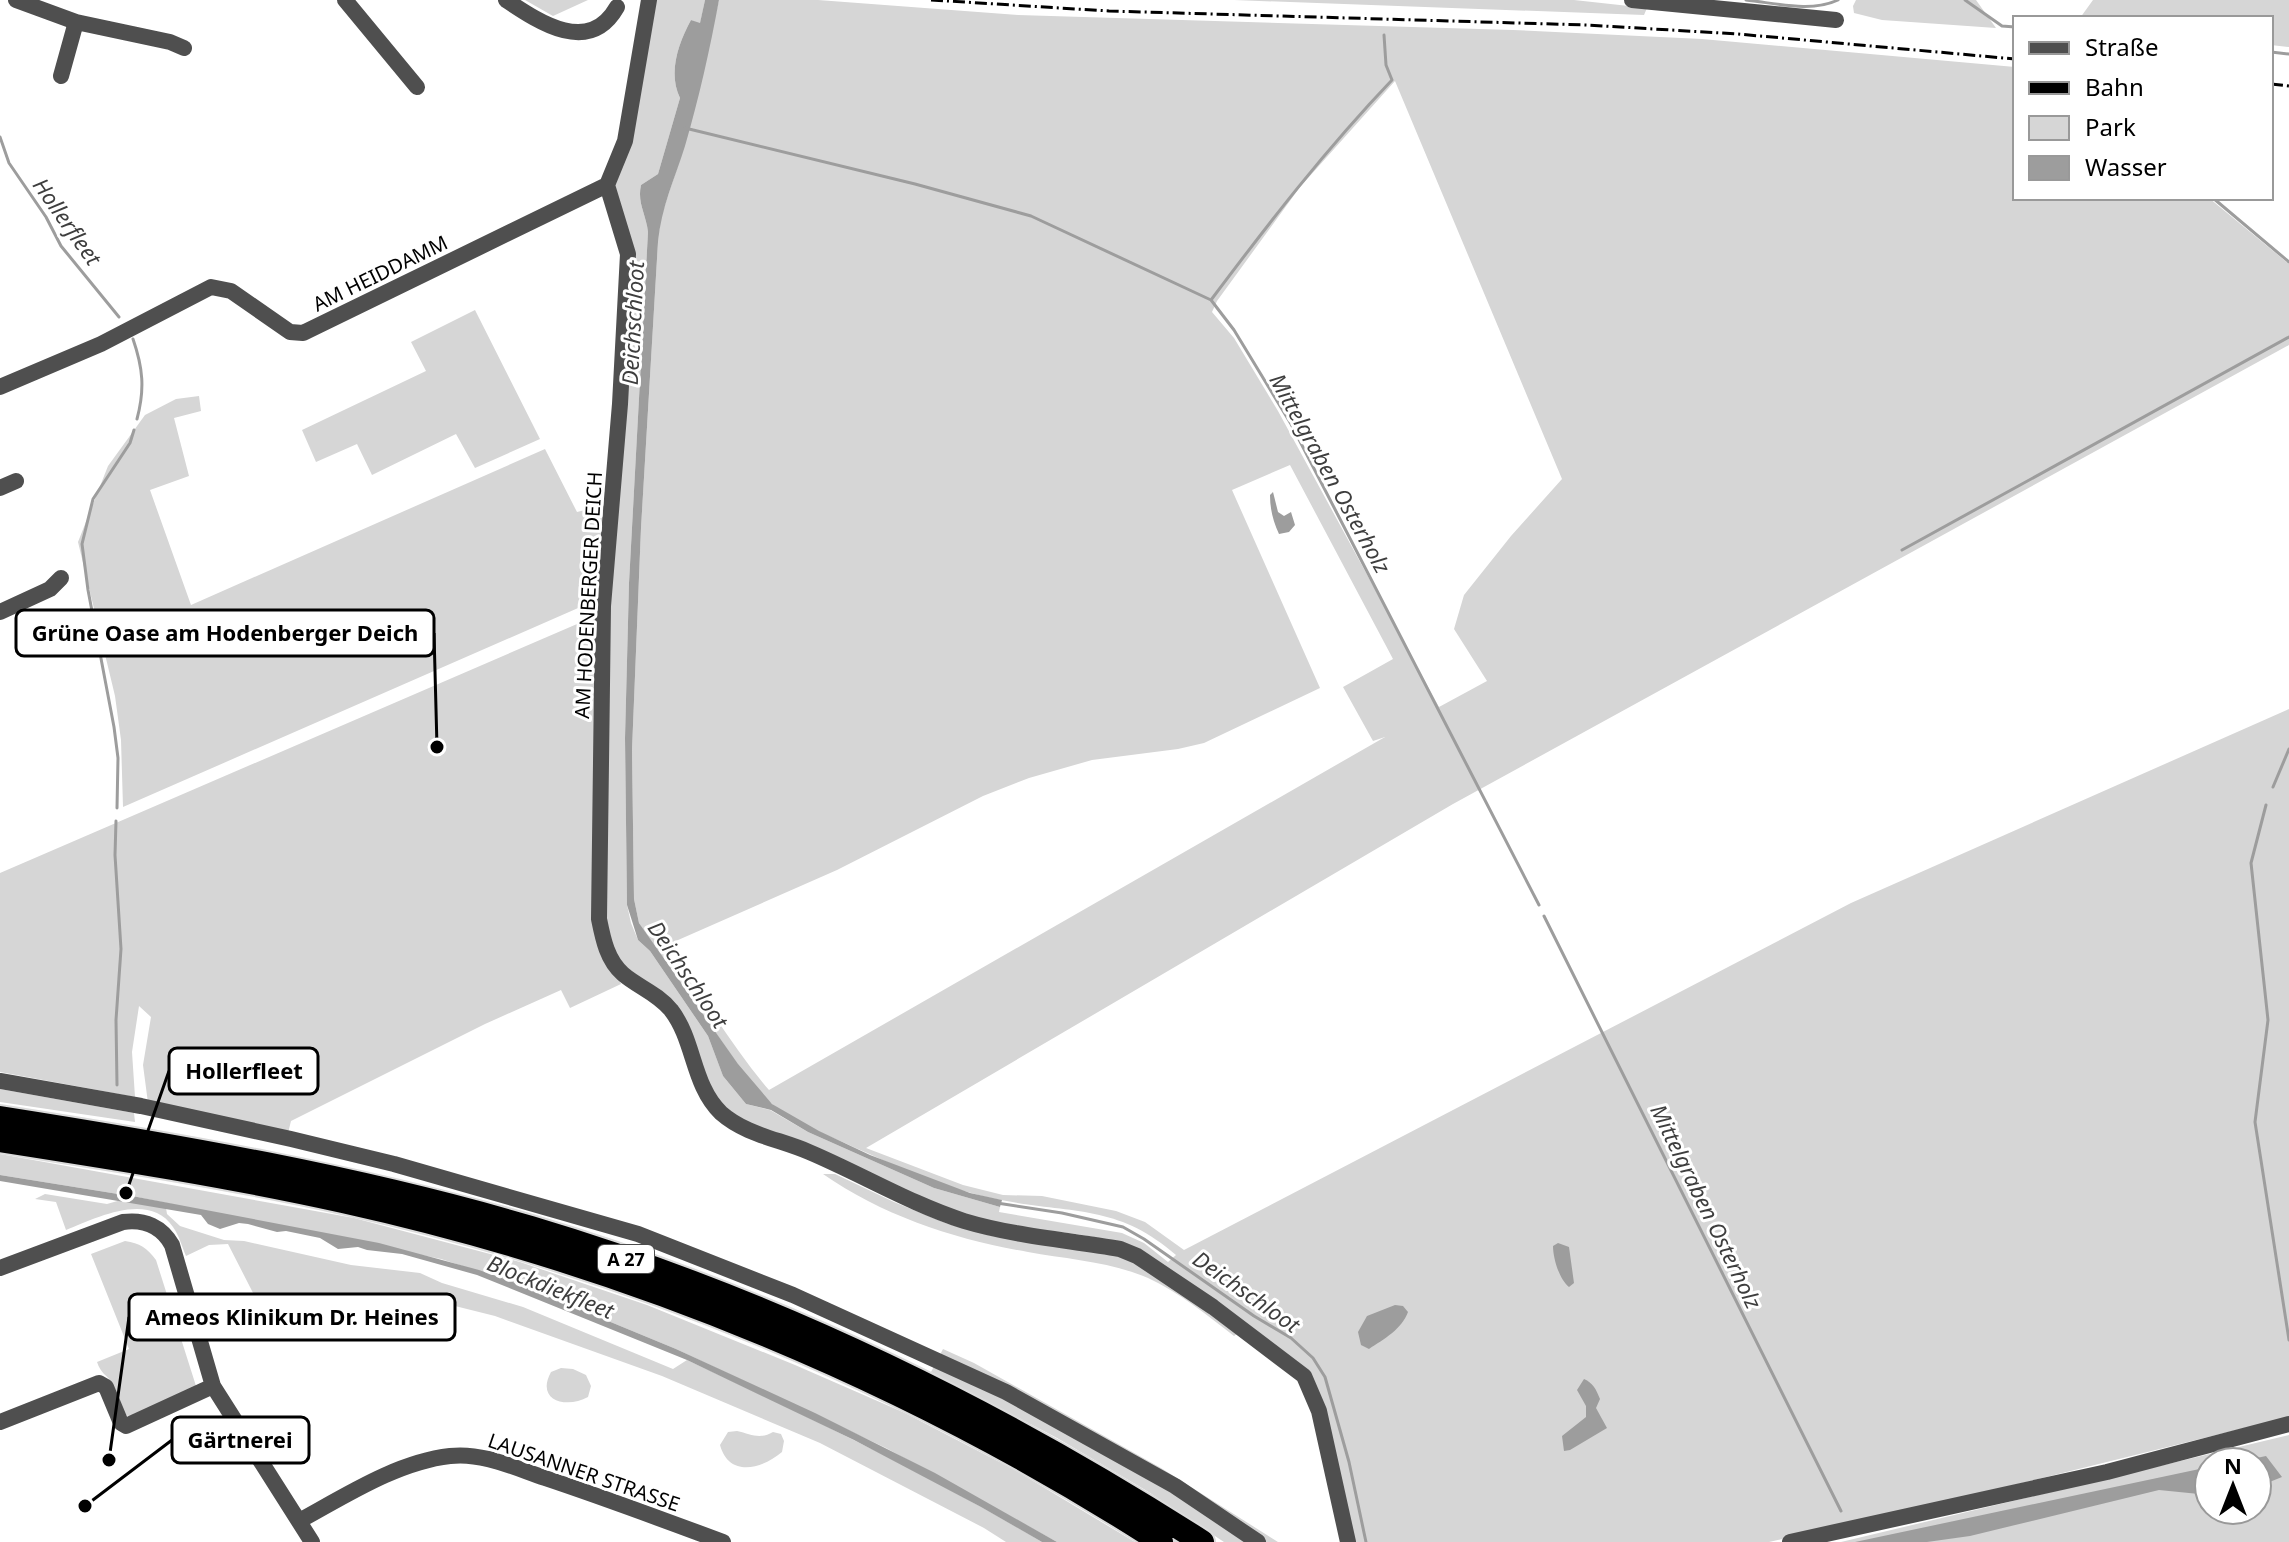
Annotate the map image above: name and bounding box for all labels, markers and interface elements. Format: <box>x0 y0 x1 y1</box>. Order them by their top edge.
legend <box>2013 16 2273 200</box>
text: Straße <box>2085 30 2158 63</box>
text: Bahn <box>2085 70 2144 103</box>
text: Park <box>2085 110 2136 143</box>
text: Wasser <box>2085 150 2167 183</box>
water label: Hollerfleet <box>27 171 110 272</box>
street label: AM HEIDDAMM <box>308 229 452 317</box>
water label: Deichschloot <box>614 259 650 386</box>
water label: Mittelgraben Osterholz <box>1264 368 1399 578</box>
street label: AM HODENBERGER DEICH <box>568 471 608 719</box>
callout: Grüne Oase am Hodenberger Deich <box>16 610 434 656</box>
text: Grüne Oase am Hodenberger Deich <box>32 617 418 647</box>
water label: Deichschloot <box>642 914 737 1035</box>
callout: Hollerfleet <box>169 1048 318 1094</box>
text: Hollerfleet <box>185 1055 303 1085</box>
water label: Mittelgraben Osterholz <box>1644 1099 1770 1313</box>
water label: Deichschloot <box>1188 1243 1308 1340</box>
road number: A 27 <box>598 1245 654 1273</box>
water label: Blockdiekfleet <box>483 1247 620 1326</box>
callout: Ameos Klinikum Dr. Heines <box>129 1294 455 1340</box>
text: Ameos Klinikum Dr. Heines <box>145 1301 439 1331</box>
callout: Gärtnerei <box>172 1417 309 1463</box>
text: Gärtnerei <box>187 1424 293 1454</box>
street label: LAUSANNER STRASSE <box>484 1426 684 1518</box>
north arrow <box>2193 1446 2273 1526</box>
text: N <box>2224 1450 2242 1480</box>

